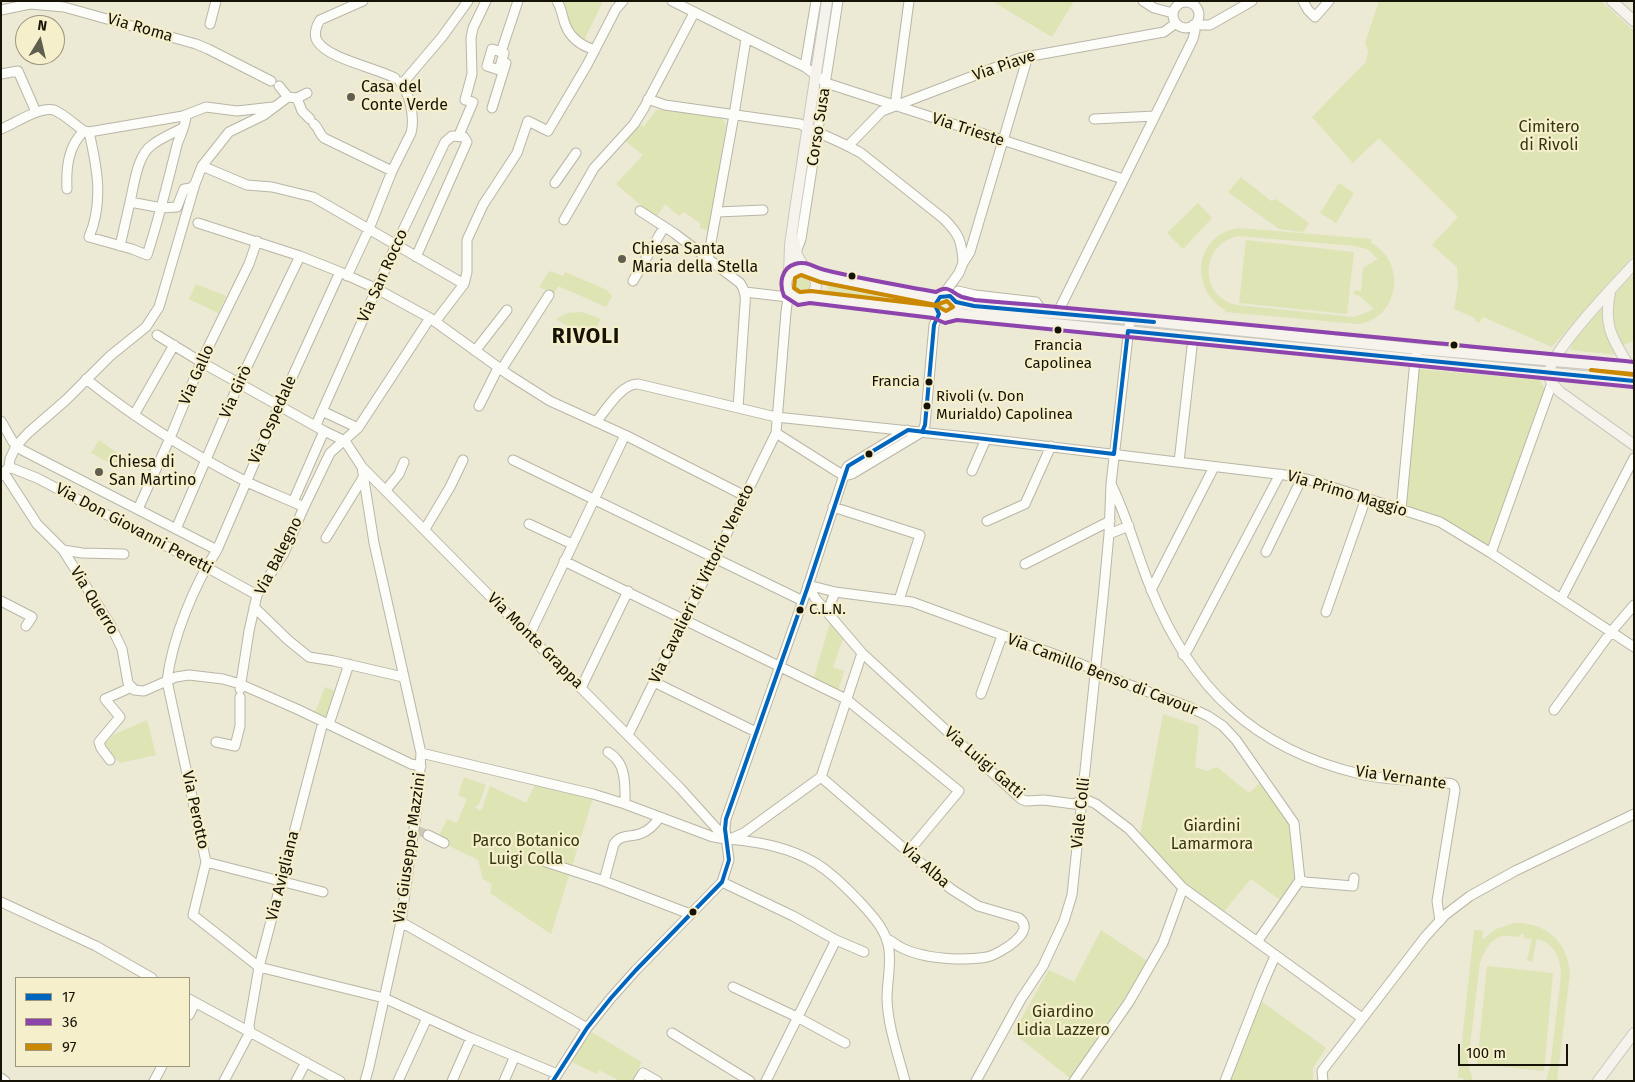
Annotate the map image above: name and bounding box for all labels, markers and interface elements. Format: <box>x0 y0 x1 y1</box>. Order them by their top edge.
street label: Via Roma <box>105 9 175 47</box>
north arrow <box>15 15 65 65</box>
text: N <box>36 17 48 35</box>
street label: Via Piave <box>970 46 1038 86</box>
place label: Casa del Conte Verde <box>361 78 448 116</box>
street label: Corso Susa <box>803 86 835 168</box>
marker: Casa del Conte Verde <box>345 91 357 103</box>
street label: Via Trieste <box>929 109 1007 151</box>
park label: Cimitero di Rivoli <box>1519 118 1579 156</box>
street label: Via San Rocco <box>354 226 412 326</box>
place label: Chiesa Santa Maria della Stella <box>632 240 758 278</box>
marker: Chiesa Santa Maria della Stella <box>616 253 628 265</box>
unlabelled marker <box>847 271 857 281</box>
district label: RIVOLI <box>551 324 621 350</box>
marker: Francia Capolinea <box>1053 325 1063 335</box>
place label: Francia Capolinea <box>1024 337 1092 372</box>
unlabelled marker <box>1449 340 1459 350</box>
street label: Via Gallo <box>175 342 219 408</box>
street label: Via Girò <box>216 363 256 421</box>
street label: Via Ospedale <box>245 373 301 467</box>
place label: Francia <box>871 373 920 391</box>
marker: Francia <box>924 377 934 387</box>
place label: Rivoli (v. Don Murialdo) Capolinea <box>936 388 1073 423</box>
marker: Rivoli (v. Don Murialdo) Capolinea <box>922 401 932 411</box>
unlabelled marker <box>864 449 874 459</box>
place label: Chiesa di San Martino <box>109 453 196 491</box>
marker: Chiesa di San Martino <box>93 466 105 478</box>
street label: Via Primo Maggio <box>1285 467 1409 521</box>
street label: Via Don Giovanni Peretti <box>52 479 216 579</box>
street label: Via Cavalieri di Vittorio Veneto <box>645 481 759 687</box>
street label: Via Balegno <box>251 514 307 598</box>
street label: Via Querro <box>66 563 122 639</box>
street label: Via Monte Grappa <box>483 589 587 693</box>
place label: C.L.N. <box>809 601 846 619</box>
marker: C.L.N. <box>795 605 805 615</box>
street label: Via Camillo Benso di Cavour <box>1004 630 1200 720</box>
street label: Via Luigi Gatti <box>940 723 1028 803</box>
street label: Via Vernante <box>1354 762 1448 794</box>
street label: Via Perotto <box>177 769 213 851</box>
street label: Via Giuseppe Mazzini <box>390 771 430 925</box>
street label: Viale Colli <box>1068 776 1094 850</box>
park label: Giardini Lamarmora <box>1171 817 1253 855</box>
street label: Via Avigliana <box>263 829 303 923</box>
park label: Parco Botanico Luigi Colla <box>472 832 580 870</box>
street label: Via Alba <box>897 840 953 892</box>
unlabelled marker <box>688 907 698 917</box>
legend <box>15 977 190 1067</box>
text: 17 <box>62 988 75 1006</box>
park label: Giardino Lidia Lazzero <box>1016 1003 1110 1041</box>
text: 36 <box>62 1013 77 1031</box>
scale bar <box>1460 1034 1570 1066</box>
text: 97 <box>62 1038 76 1056</box>
text: 100 m <box>1466 1044 1506 1062</box>

